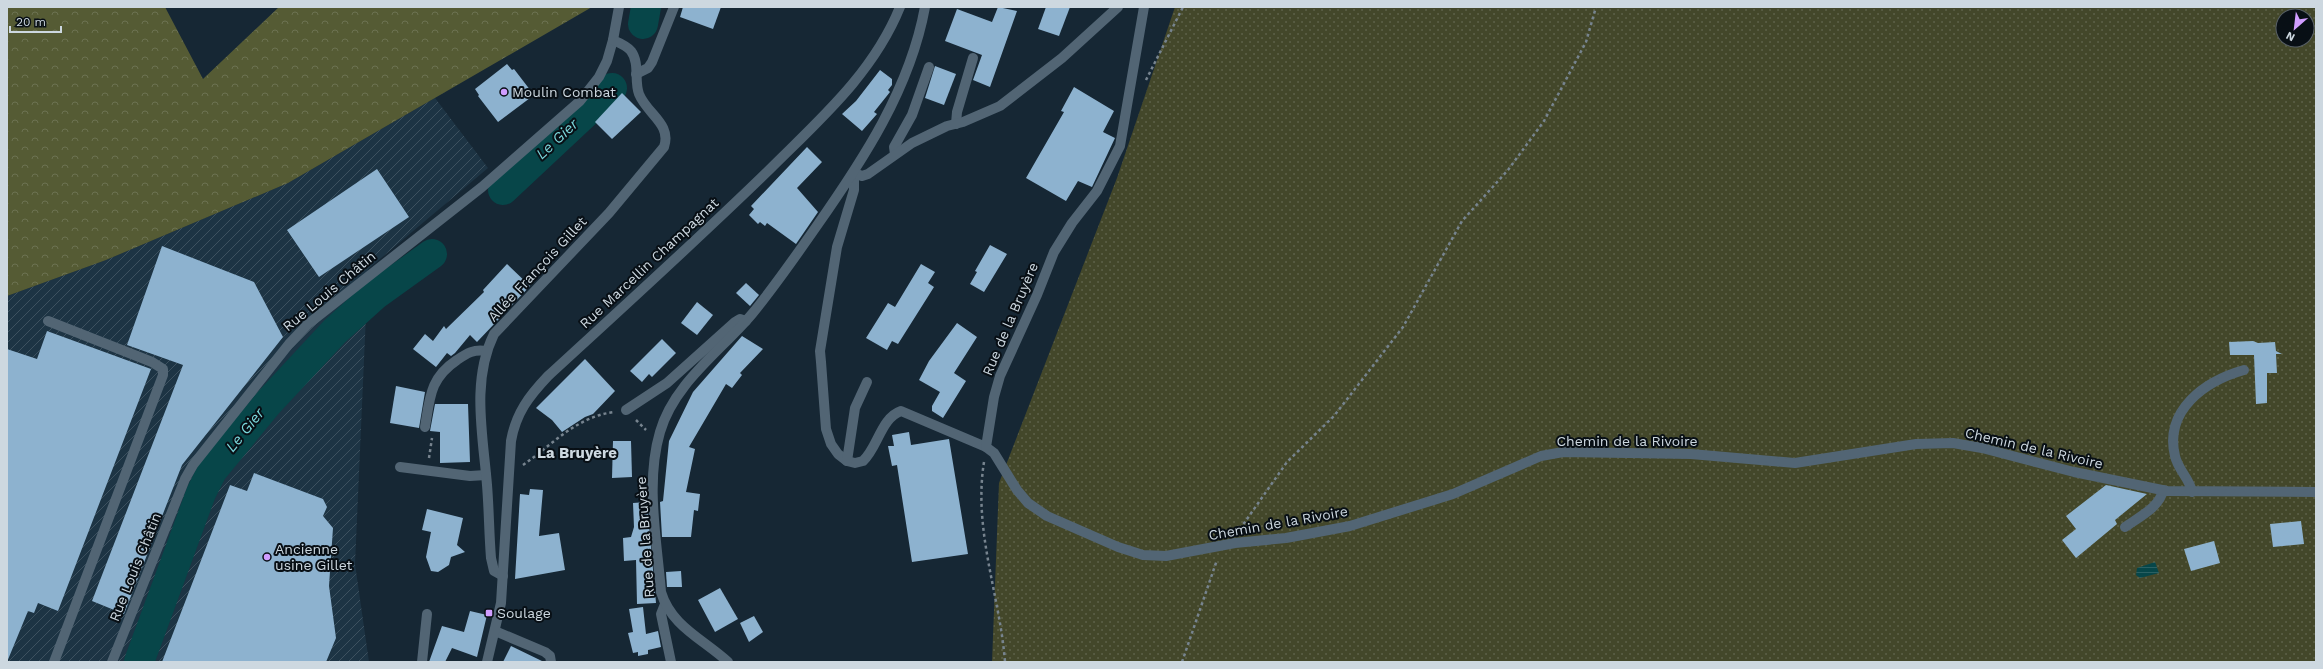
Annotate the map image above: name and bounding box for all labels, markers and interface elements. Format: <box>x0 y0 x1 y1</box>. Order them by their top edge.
scale bar <box>10 8 61 34</box>
north arrow <box>2275 8 2315 48</box>
text: 20 m <box>16 15 46 29</box>
text: N <box>2284 29 2297 44</box>
place label: Moulin Combat <box>512 84 616 100</box>
marker: Moulin Combat <box>499 87 509 97</box>
water label: Le Gier <box>532 114 583 163</box>
street label: Rue Marcellin Champagnat <box>576 195 722 331</box>
street label: Allée François Gillet <box>484 213 590 325</box>
street label: Rue Louis Châtin <box>279 248 379 334</box>
street label: Rue de la Bruyère <box>979 260 1041 378</box>
water label: Le Gier <box>222 404 269 455</box>
street label: Chemin de la Rivoire <box>1963 424 2105 472</box>
street label: Chemin de la Rivoire <box>1556 433 1698 449</box>
district label: La Bruyère <box>537 444 617 462</box>
street label: Rue de la Bruyère <box>633 476 657 598</box>
street label: Chemin de la Rivoire <box>1207 503 1349 543</box>
street label: Rue Louis Châtin <box>106 510 164 624</box>
place label: Ancienne usine Gillet <box>275 541 353 573</box>
marker: Ancienne usine Gillet <box>262 552 272 562</box>
place label: Soulage <box>497 605 551 621</box>
marker: Soulage <box>484 608 494 618</box>

